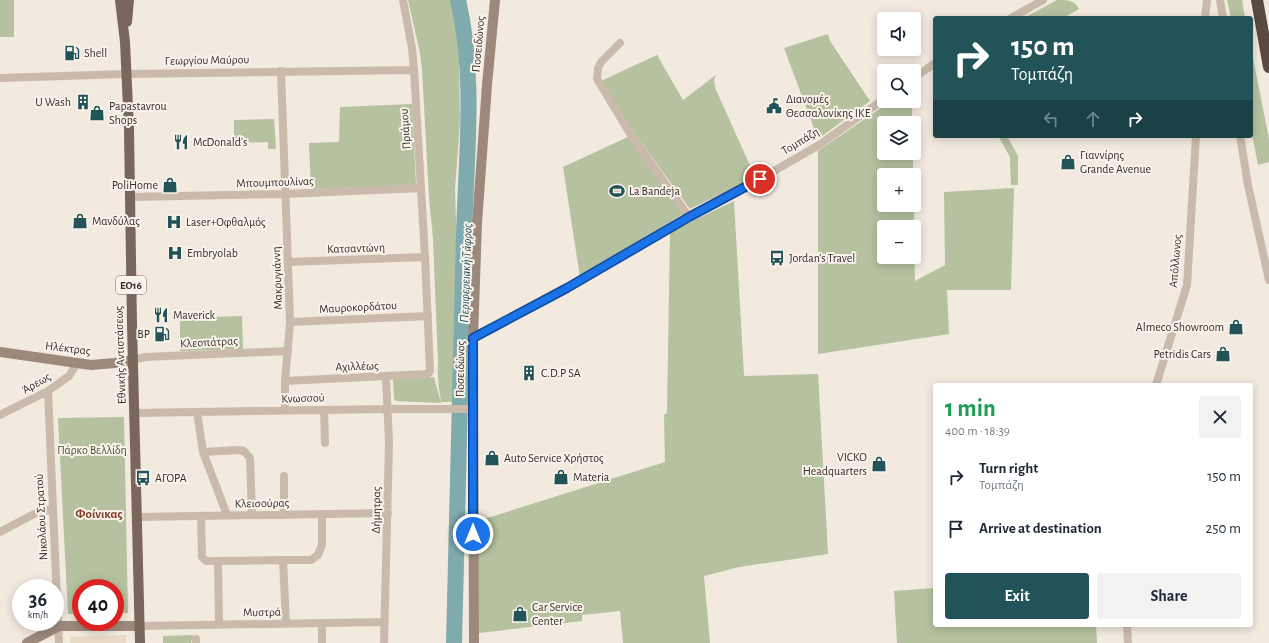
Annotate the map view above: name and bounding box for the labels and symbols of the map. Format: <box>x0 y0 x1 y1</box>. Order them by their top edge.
street label: Ποσειδώνος <box>470 15 487 73</box>
fuel station icon: Shell <box>63 44 81 62</box>
place label: Shell <box>84 47 107 59</box>
street label: Γεωργίου Μαύρου <box>165 53 250 67</box>
building icon: U Wash <box>74 93 92 111</box>
place label: Διανομές Θεσσαλονίκης ΙΚΕ <box>786 93 871 120</box>
place label: U Wash <box>35 96 71 108</box>
public building icon: Διανομές Θεσσαλονίκης ΙΚΕ <box>765 97 783 115</box>
place label: Papastavrou Shops <box>109 100 167 126</box>
shop icon: Papastavrou Shops <box>88 104 106 122</box>
street label: Πριάμου <box>398 108 412 150</box>
street label: Τομπάζη <box>779 125 821 158</box>
restaurant icon: McDonald's <box>172 133 190 151</box>
place label: McDonald's <box>193 136 247 148</box>
place label: Γιαννίρης Grande Avenue <box>1080 149 1151 175</box>
shop icon: Γιαννίρης Grande Avenue <box>1059 153 1077 171</box>
pin <box>743 162 777 196</box>
street label: Μπουμπουλίνας <box>236 175 314 190</box>
shop icon: PoliHome <box>161 176 179 194</box>
place label: PoliHome <box>112 179 158 191</box>
sports icon: La Bandeja <box>608 182 626 200</box>
place label: La Bandeja <box>629 185 681 198</box>
shop icon: Μανδύλας <box>71 212 89 230</box>
hospital icon: Laser+Οφθαλμός <box>165 213 183 231</box>
place label: Μανδύλας <box>92 215 140 228</box>
place label: Laser+Οφθαλμός <box>186 216 266 229</box>
water label: Περιφερειακή Τάφρος <box>458 223 475 323</box>
street label: Απόλλωνος <box>1167 233 1184 288</box>
street label: Κατσαντώνη <box>327 241 385 255</box>
hospital icon: Embryolab <box>166 244 184 262</box>
street label: Μακρυγιάννη <box>270 246 284 310</box>
place label: Embryolab <box>187 247 238 260</box>
bus stop icon: Jordan's Travel <box>768 249 786 267</box>
place label: Jordan's Travel <box>789 252 855 264</box>
road number: ΕΟ16 <box>116 276 146 294</box>
street label: Μαυροκορδάτου <box>319 299 397 315</box>
street label: Εθνικής Αντιστάσεως <box>112 305 129 404</box>
restaurant icon: Maverick <box>152 306 170 324</box>
place label: Maverick <box>173 309 216 321</box>
shop icon: Almeco Showroom <box>1227 318 1245 336</box>
place label: Almeco Showroom <box>1136 321 1224 333</box>
fuel station icon: BP <box>153 325 171 343</box>
place label: BP <box>137 328 150 340</box>
street label: Κλεοπάτρας <box>180 334 239 351</box>
street label: Ηλέκτρας <box>44 339 92 358</box>
street label: Ποσειδώνος <box>454 340 467 397</box>
shop icon: Petridis Cars <box>1214 345 1232 363</box>
place label: Petridis Cars <box>1154 348 1211 360</box>
street label: Αχιλλέως <box>335 359 379 374</box>
building icon: C.D.P SA <box>520 364 538 382</box>
place label: C.D.P SA <box>541 367 581 379</box>
street label: Άρεως <box>19 370 53 397</box>
street label: Κνωσσού <box>281 391 325 405</box>
park label: Πάρκο Βελλίδη <box>57 444 127 456</box>
shop icon: Auto Service Χρήστος <box>483 449 501 467</box>
place label: VICKO Headquarters <box>803 451 867 477</box>
place label: Auto Service Χρήστος <box>504 452 604 465</box>
shop icon: VICKO Headquarters <box>870 455 888 473</box>
shop icon: Materia <box>552 468 570 486</box>
bus stop icon: ΑΓΟΡΑ <box>134 469 152 487</box>
place label: Materia <box>573 471 610 483</box>
place label: ΑΓΟΡΑ <box>155 472 187 484</box>
street label: Νικολάου Στρατού <box>33 473 49 561</box>
street label: Δήμητρας <box>370 486 383 534</box>
street label: Κλεισούρας <box>234 497 290 510</box>
district label: Φοίνικας <box>75 508 123 521</box>
position arrow <box>452 513 494 555</box>
speed limit sign: 40 <box>72 579 124 631</box>
place label: Car Service Center <box>532 601 583 627</box>
shop icon: Car Service Center <box>511 605 529 623</box>
street label: Μυστρά <box>243 606 281 618</box>

